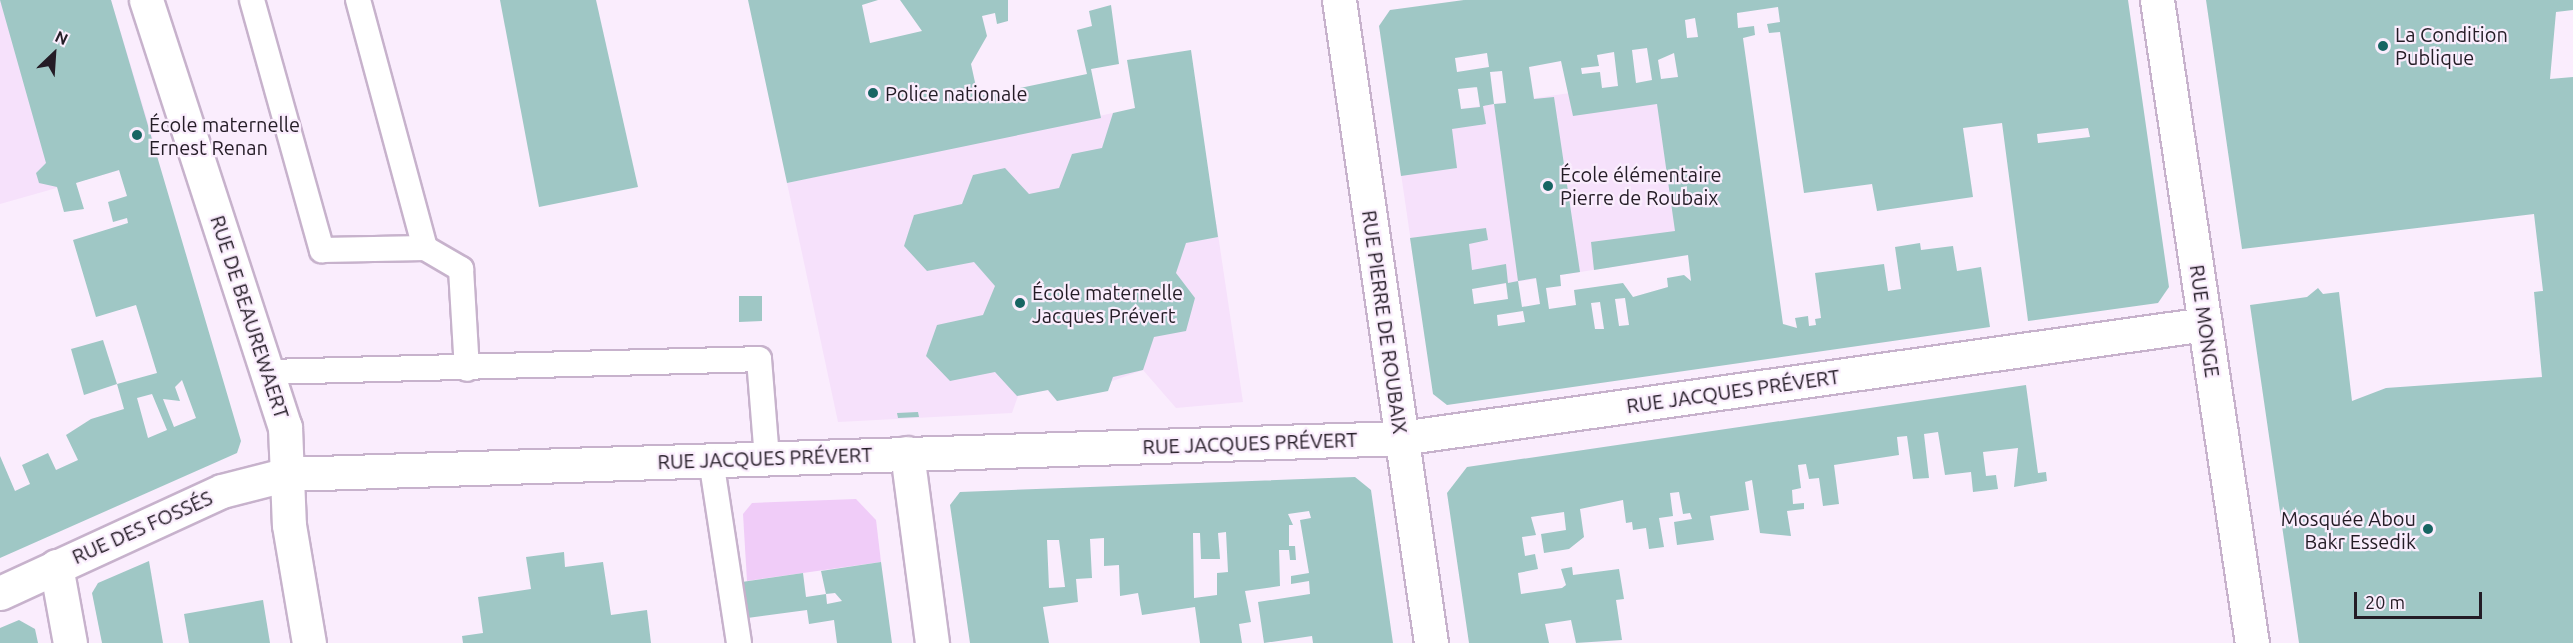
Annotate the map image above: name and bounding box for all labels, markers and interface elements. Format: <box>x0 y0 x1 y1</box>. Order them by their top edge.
place label: La Condition Publique <box>2395 22 2508 69</box>
north arrow <box>24 24 84 84</box>
text: N <box>52 27 71 48</box>
marker: La Condition Publique <box>2376 39 2390 53</box>
place label: Police nationale <box>885 81 1027 105</box>
marker: Police nationale <box>866 86 880 100</box>
place label: École maternelle Ernest Renan <box>149 112 300 159</box>
marker: École maternelle Ernest Renan <box>130 128 144 142</box>
place label: École élémentaire Pierre de Roubaix <box>1560 162 1722 209</box>
marker: École élémentaire Pierre de Roubaix <box>1541 179 1555 193</box>
street label: RUE PIERRE DE ROUBAIX <box>1357 209 1413 435</box>
street label: RUE DE BEAUREWAERT <box>206 212 294 422</box>
street label: RUE MONGE <box>2185 263 2225 379</box>
place label: École maternelle Jacques Prévert <box>1032 280 1183 327</box>
marker: École maternelle Jacques Prévert <box>1013 296 1027 310</box>
street label: RUE JACQUES PRÉVERT <box>1625 364 1841 418</box>
street label: RUE JACQUES PRÉVERT <box>1142 427 1358 459</box>
street label: RUE JACQUES PRÉVERT <box>657 442 873 474</box>
street label: RUE DES FOSSÉS <box>68 485 216 569</box>
place label: Mosquée Abou Bakr Essedik <box>2281 506 2416 553</box>
marker: Mosquée Abou Bakr Essedik <box>2421 522 2435 536</box>
scale bar <box>2357 580 2484 618</box>
text: 20 m <box>2365 592 2405 612</box>

